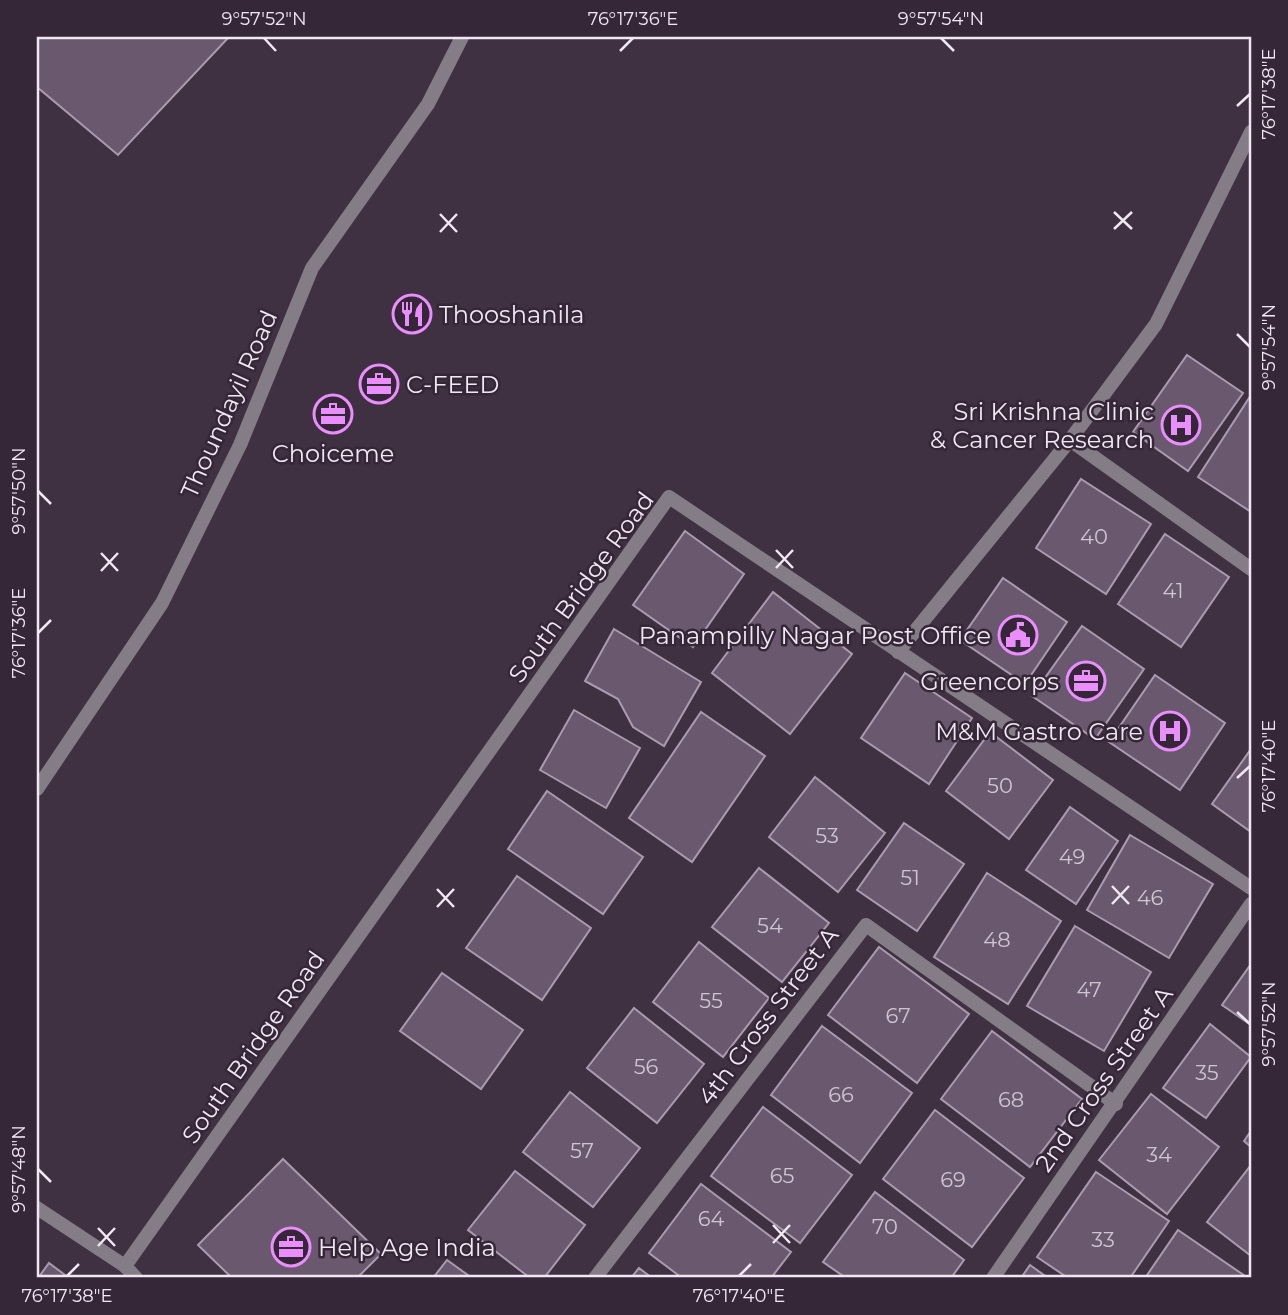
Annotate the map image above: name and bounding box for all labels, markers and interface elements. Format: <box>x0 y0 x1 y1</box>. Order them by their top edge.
text: 9°57'52"N <box>221 8 307 30</box>
text: 76°17'36"E <box>588 8 678 30</box>
text: 9°57'54"N <box>898 8 984 30</box>
text: 76°17'38"E <box>1258 48 1280 140</box>
restaurant icon: Thooshanila <box>391 293 433 335</box>
place label: Thooshanila <box>439 300 585 329</box>
text: 9°57'54"N <box>1258 304 1280 390</box>
street label: Thoundayil Road <box>175 306 283 502</box>
office icon: C-FEED <box>358 363 400 405</box>
place label: C-FEED <box>406 370 499 399</box>
office icon: Choiceme <box>312 393 354 435</box>
place label: Sri Krishna Clinic & Cancer Research <box>930 397 1154 454</box>
hospital icon: Sri Krishna Clinic & Cancer Research <box>1160 404 1202 446</box>
place label: Choiceme <box>272 439 394 468</box>
text: 9°57'50"N <box>8 447 30 535</box>
street label: South Bridge Road <box>502 486 660 688</box>
house number: 40 <box>1080 524 1108 549</box>
house number: 41 <box>1163 578 1183 603</box>
text: 76°17'36"E <box>8 588 30 678</box>
public building icon: Panampilly Nagar Post Office <box>997 614 1039 656</box>
place label: Panampilly Nagar Post Office <box>639 621 991 650</box>
office icon: Greencorps <box>1065 660 1107 702</box>
place label: Greencorps <box>920 667 1059 696</box>
hospital icon: M&M Gastro Care <box>1149 710 1191 752</box>
place label: M&M Gastro Care <box>935 717 1143 746</box>
text: 76°17'40"E <box>1258 720 1280 812</box>
house number: 50 <box>987 773 1013 798</box>
house number: 53 <box>815 823 839 848</box>
house number: 49 <box>1059 844 1085 869</box>
house number: 51 <box>900 865 920 890</box>
house number: 46 <box>1137 885 1164 910</box>
house number: 54 <box>757 913 783 938</box>
street label: 4th Cross Street A <box>692 921 845 1111</box>
house number: 48 <box>983 927 1011 952</box>
street label: South Bridge Road <box>176 945 330 1149</box>
house number: 47 <box>1076 977 1102 1002</box>
street label: 2nd Cross Street A <box>1029 980 1179 1177</box>
text: 9°57'52"N <box>1258 981 1280 1067</box>
house number: 55 <box>699 988 723 1013</box>
house number: 67 <box>886 1003 911 1028</box>
house number: 56 <box>634 1054 659 1079</box>
house number: 35 <box>1195 1060 1219 1085</box>
house number: 66 <box>828 1082 854 1107</box>
house number: 68 <box>998 1087 1024 1112</box>
text: 9°57'48"N <box>8 1125 30 1213</box>
house number: 57 <box>570 1138 594 1163</box>
house number: 34 <box>1146 1142 1172 1167</box>
house number: 65 <box>770 1163 794 1188</box>
house number: 69 <box>940 1167 966 1192</box>
house number: 64 <box>698 1206 724 1231</box>
house number: 70 <box>872 1214 898 1239</box>
office icon: Help Age India <box>270 1226 312 1268</box>
house number: 33 <box>1091 1227 1115 1252</box>
place label: Help Age India <box>318 1233 496 1262</box>
text: 76°17'38"E <box>21 1285 113 1307</box>
text: 76°17'40"E <box>693 1285 785 1307</box>

